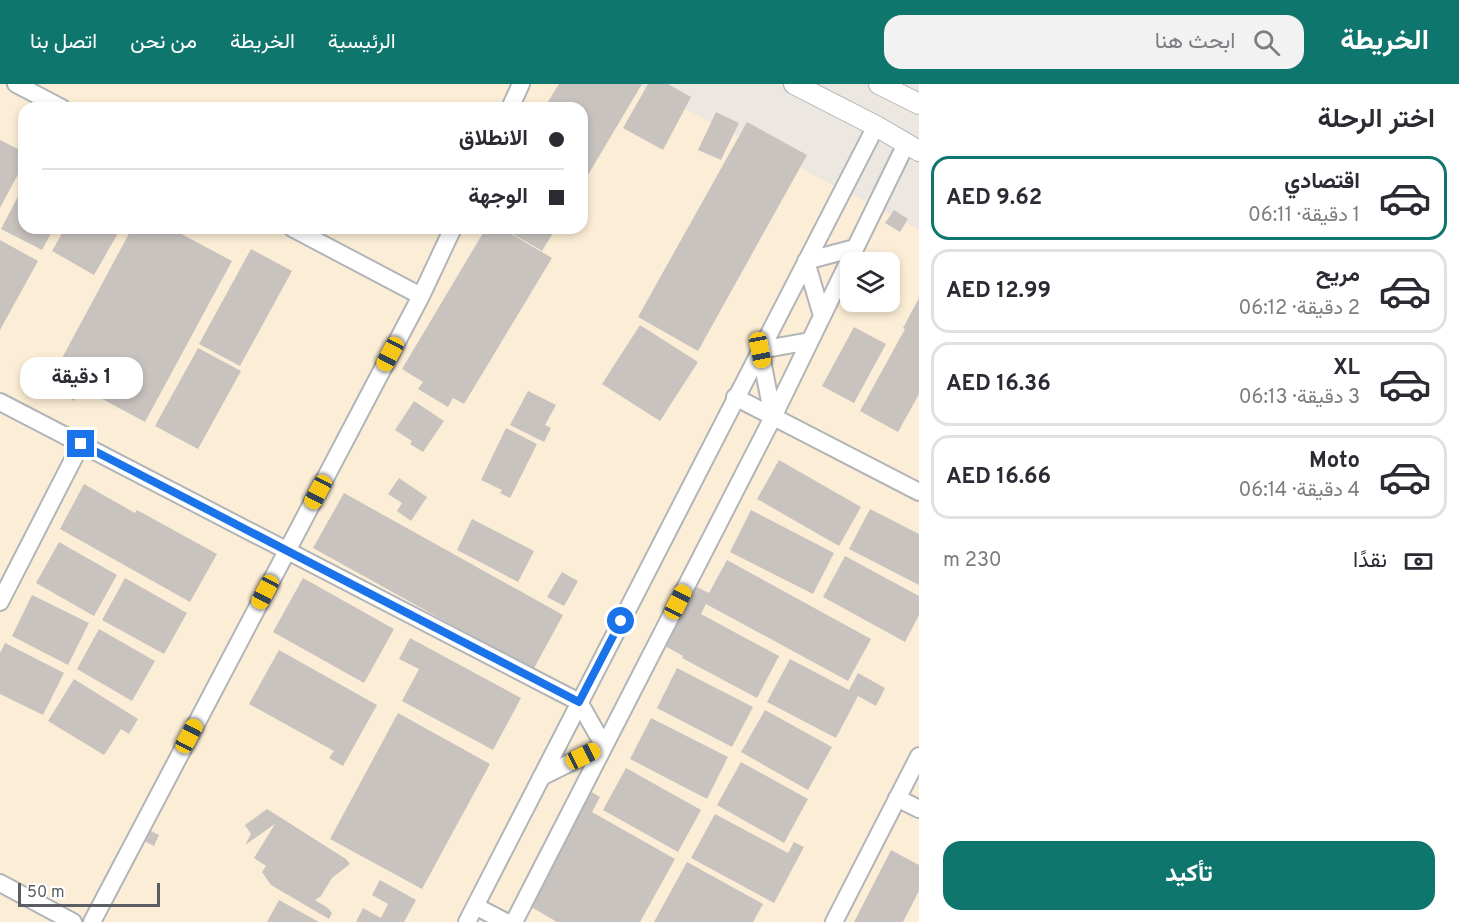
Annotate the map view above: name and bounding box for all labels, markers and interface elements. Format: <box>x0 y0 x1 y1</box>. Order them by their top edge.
search box <box>884 15 1304 69</box>
text: الخريطة <box>1340 24 1429 60</box>
icon: search <box>1250 26 1283 59</box>
text: اتصل بنا <box>30 29 97 56</box>
text: من نحن <box>130 29 197 56</box>
text: الخريطة <box>230 29 295 56</box>
text: الرئيسية <box>328 29 396 56</box>
text: ابحث هنا <box>1155 29 1235 56</box>
text: اختر الرحلة <box>1318 103 1435 137</box>
text: الانطلاق <box>459 126 528 153</box>
text: اقتصادي <box>1284 169 1360 196</box>
icon: car <box>1378 171 1432 225</box>
text: الوجهة <box>468 184 528 211</box>
text: AED 9.62 <box>946 185 1042 212</box>
text: 1 دقيقة · 06:11 <box>1248 203 1360 229</box>
map controls <box>840 252 900 312</box>
button: layers <box>840 252 900 312</box>
text: مريح <box>1316 262 1360 289</box>
icon: car <box>1378 264 1432 318</box>
text: AED 12.99 <box>946 278 1051 305</box>
text: 2 دقيقة · 06:12 <box>1238 296 1360 322</box>
car <box>748 331 772 369</box>
car <box>374 334 406 374</box>
text: XL <box>1333 355 1360 382</box>
callout: 1 دقيقة <box>20 357 142 399</box>
icon: car <box>1378 357 1432 411</box>
text: 1 دقيقة <box>51 365 112 391</box>
text: AED 16.36 <box>946 371 1051 398</box>
text: 3 دقيقة · 06:13 <box>1239 385 1360 411</box>
route end <box>67 430 94 457</box>
text: Moto <box>1309 448 1360 475</box>
icon: car <box>1378 450 1432 504</box>
text: AED 16.66 <box>946 464 1051 491</box>
car <box>302 472 334 512</box>
text: 4 دقيقة · 06:14 <box>1238 478 1360 504</box>
icon: cash <box>1402 545 1435 578</box>
text: 230 m <box>943 548 1002 574</box>
text: نقدًا <box>1353 548 1387 575</box>
car <box>249 572 281 612</box>
car <box>662 582 694 622</box>
route start <box>607 607 634 634</box>
car <box>173 716 205 756</box>
car <box>563 740 603 772</box>
button: تأكيد <box>943 841 1435 910</box>
scale bar <box>18 880 160 908</box>
text: 50 m <box>27 883 65 903</box>

